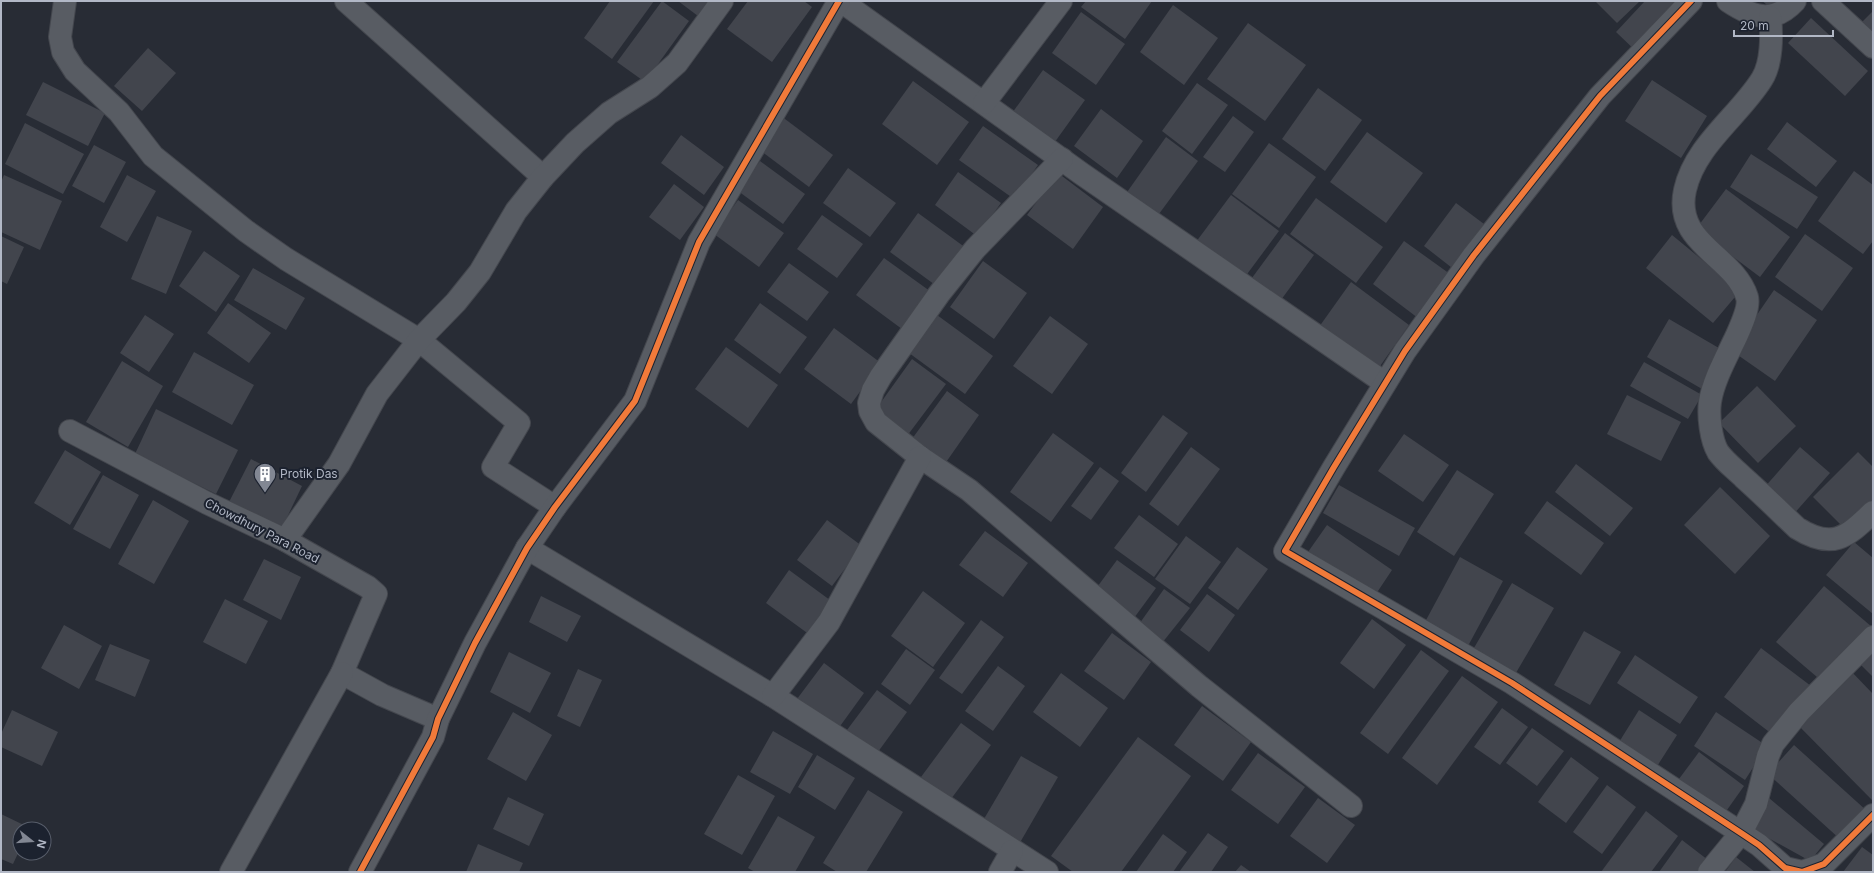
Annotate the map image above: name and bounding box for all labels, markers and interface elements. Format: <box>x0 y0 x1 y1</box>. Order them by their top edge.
scale bar <box>1734 12 1833 38</box>
text: 20 m <box>1740 18 1769 33</box>
building icon: Protik Das <box>252 461 278 494</box>
place label: Protik Das <box>280 466 338 481</box>
street label: Chowdhury Para Road <box>202 495 322 566</box>
north arrow <box>12 821 52 861</box>
text: N <box>34 838 49 850</box>

